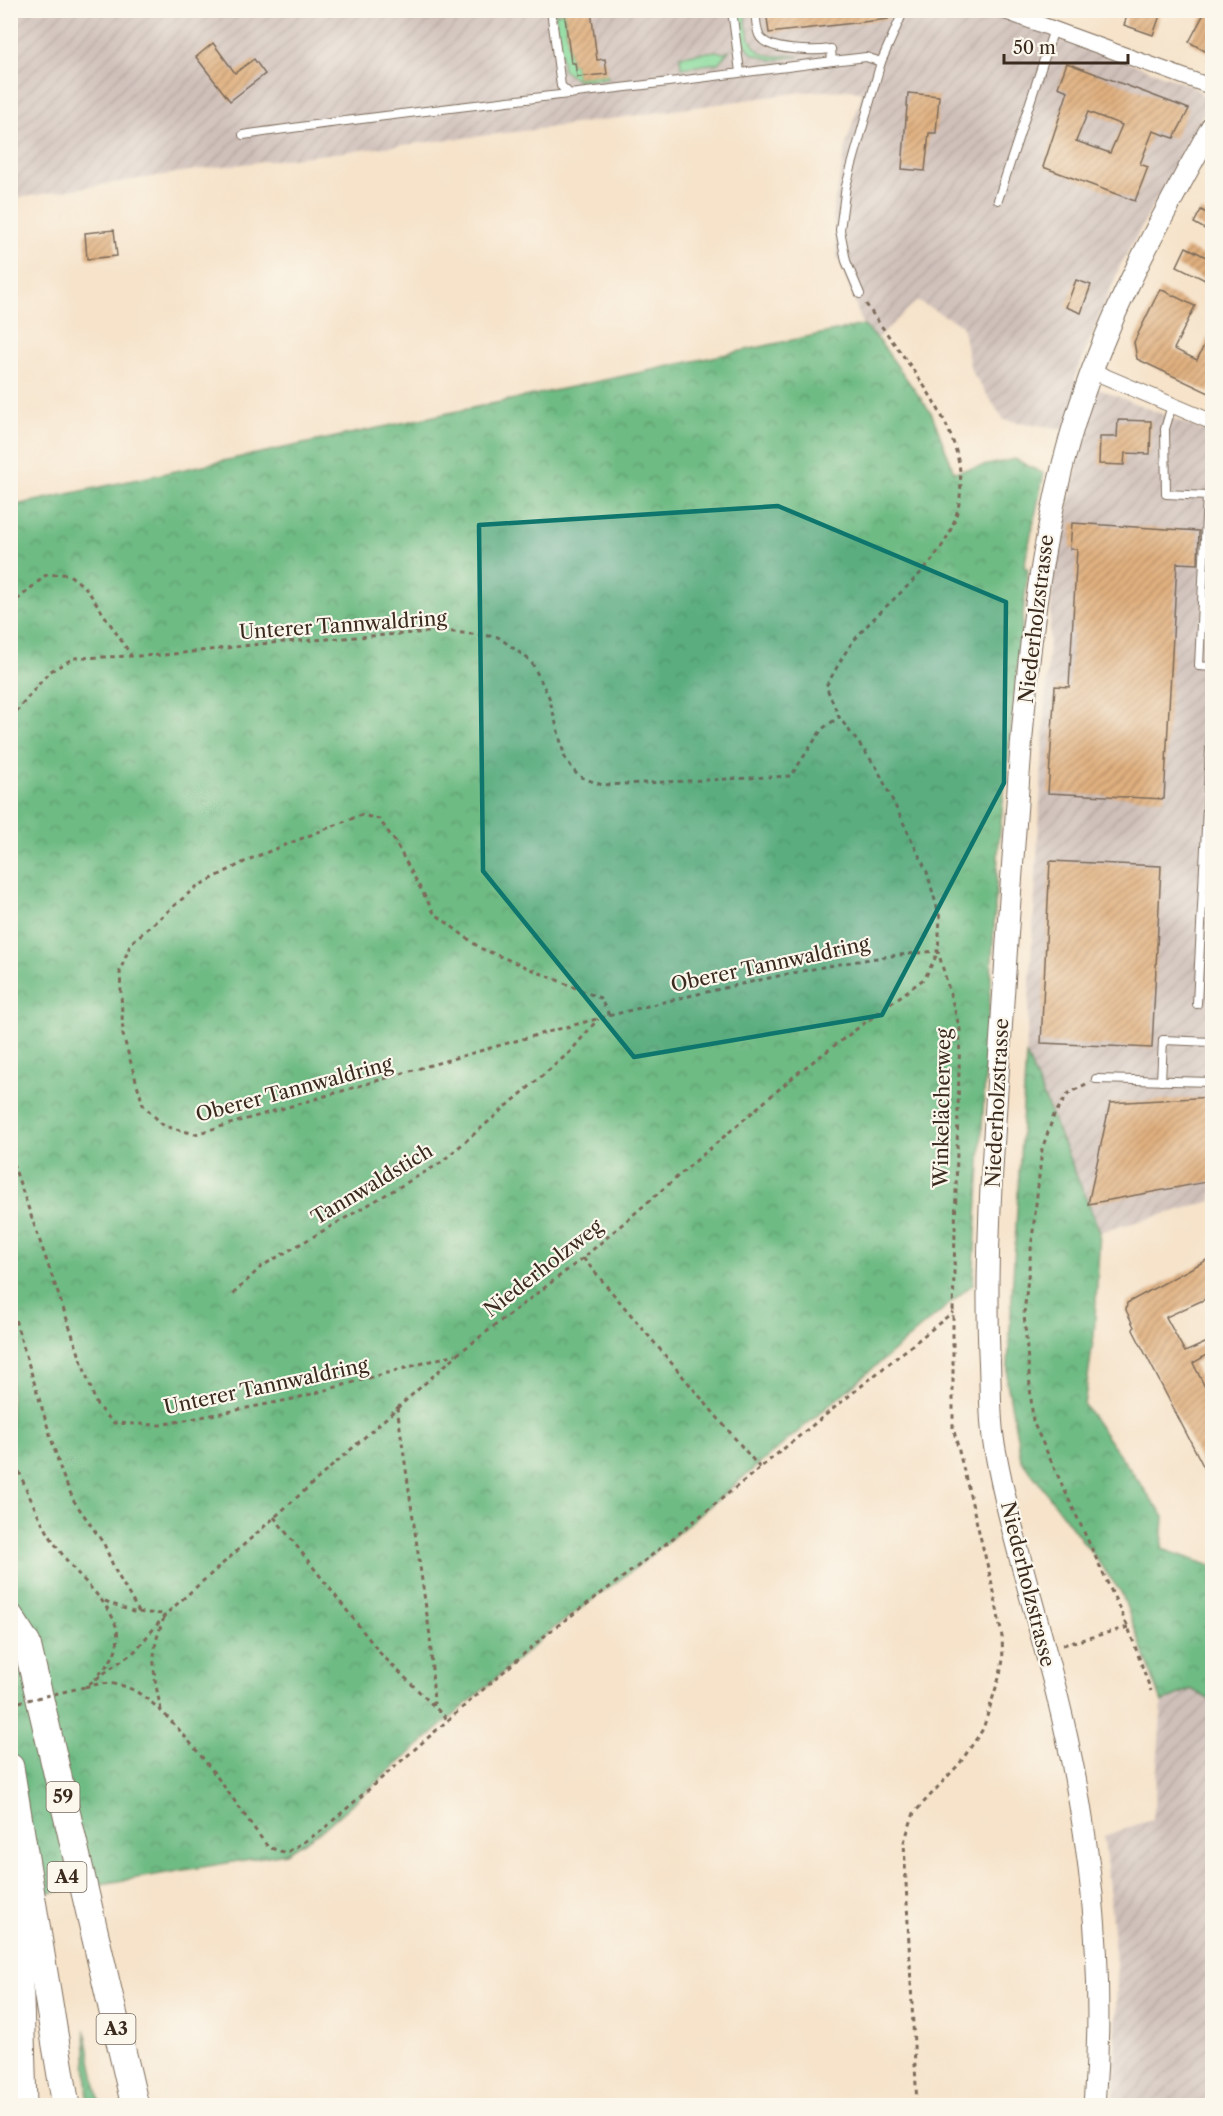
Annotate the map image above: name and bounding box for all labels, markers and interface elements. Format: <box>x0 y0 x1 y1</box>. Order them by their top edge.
scale bar <box>1004 27 1128 65</box>
text: 50 m <box>1013 37 1056 59</box>
street label: Niederholzstrasse <box>1014 533 1058 705</box>
street label: Unterer Tannwaldring <box>238 606 448 644</box>
street label: Oberer Tannwaldring <box>668 931 872 997</box>
street label: Niederholzstrasse <box>981 1018 1013 1188</box>
street label: Winkelächerweg <box>929 1028 955 1189</box>
street label: Oberer Tannwaldring <box>193 1051 395 1127</box>
street label: Tannwaldstich <box>307 1138 438 1230</box>
street label: Niederholzweg <box>479 1214 608 1322</box>
street label: Unterer Tannwaldring <box>162 1353 371 1419</box>
street label: Niederholzstrasse <box>996 1499 1060 1669</box>
road number: 59 <box>46 1782 80 1812</box>
road number: A4 <box>48 1862 86 1892</box>
road number: A3 <box>96 2014 136 2044</box>

